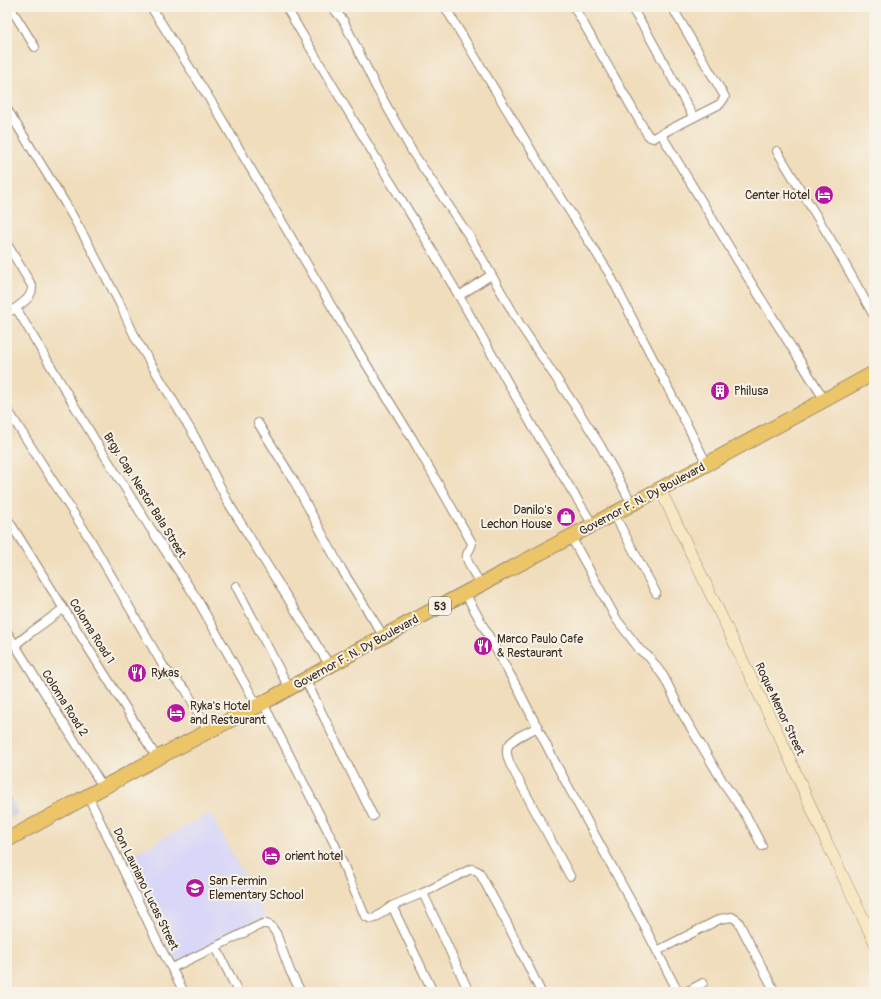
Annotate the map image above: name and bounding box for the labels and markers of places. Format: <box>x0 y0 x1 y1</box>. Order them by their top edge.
hotel icon: Center Hotel <box>813 184 835 206</box>
place label: Center Hotel <box>745 188 810 203</box>
building icon: Philusa <box>709 380 731 402</box>
place label: Philusa <box>734 384 769 399</box>
place label: Danilo's Lechon House <box>481 503 553 532</box>
shop icon: Danilo's Lechon House <box>555 506 577 528</box>
place label: Marco Paulo Cafe & Restaurant <box>497 632 583 661</box>
restaurant icon: Marco Paulo Cafe & Restaurant <box>472 635 494 657</box>
restaurant icon: Rykas <box>126 662 148 684</box>
place label: Rykas <box>151 666 180 681</box>
place label: Ryka's Hotel and Restaurant <box>190 699 266 728</box>
hotel icon: Ryka's Hotel and Restaurant <box>165 702 187 724</box>
hotel icon: orient hotel <box>260 845 282 867</box>
place label: orient hotel <box>285 849 343 864</box>
place label: San Fermin Elementary School <box>209 874 304 903</box>
school or university icon: San Fermin Elementary School <box>184 877 206 899</box>

